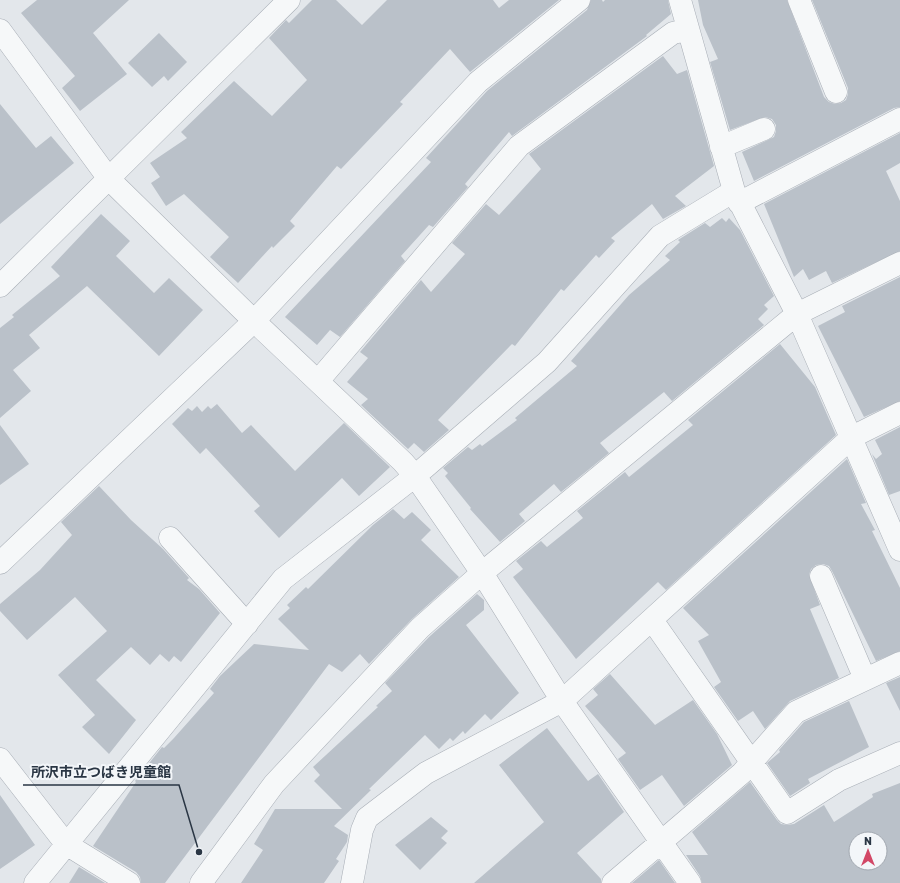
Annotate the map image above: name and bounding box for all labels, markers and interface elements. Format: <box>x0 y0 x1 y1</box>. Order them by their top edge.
callout: 所沢市立つばき児童館 <box>23 759 179 785</box>
text: 所沢市立つばき児童館 <box>31 764 171 781</box>
north arrow <box>848 831 888 871</box>
text: N <box>864 835 872 848</box>

